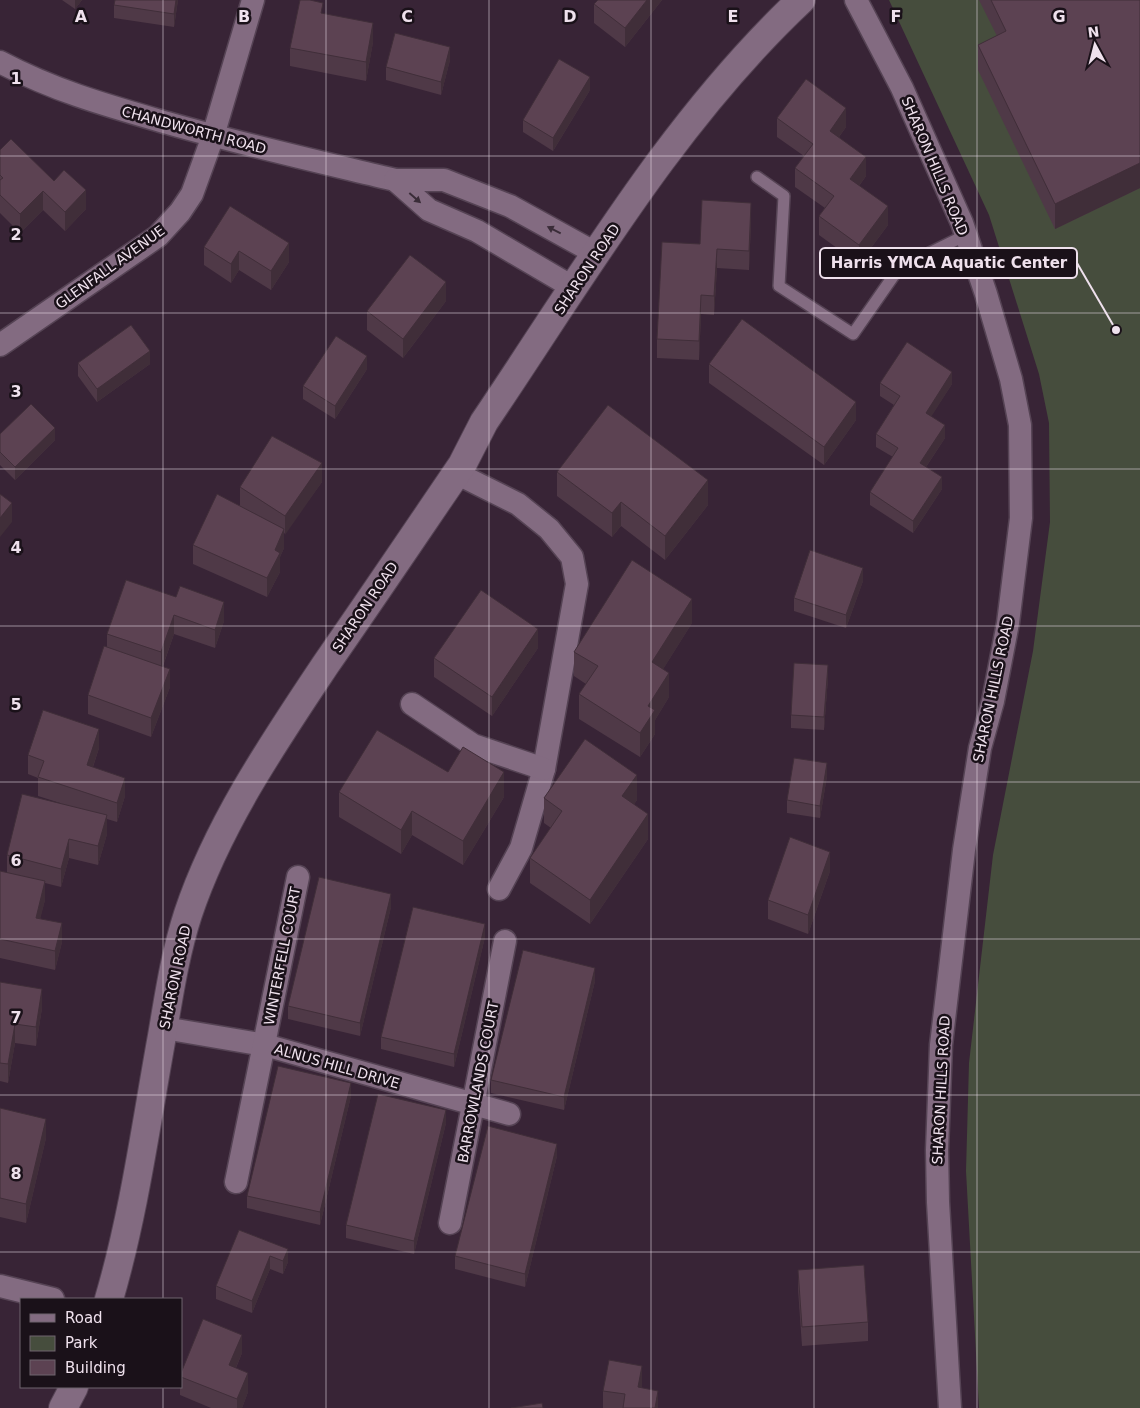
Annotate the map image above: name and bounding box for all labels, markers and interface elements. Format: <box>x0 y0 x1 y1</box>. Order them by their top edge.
text: A <box>75 7 88 26</box>
text: B <box>238 7 250 26</box>
text: C <box>401 7 413 26</box>
text: D <box>563 7 577 26</box>
text: E <box>728 7 738 26</box>
text: F <box>891 7 901 26</box>
text: G <box>1052 7 1066 26</box>
north arrow <box>1070 20 1120 70</box>
text: N <box>1087 23 1100 41</box>
text: 1 <box>10 69 22 88</box>
street label: SHARON HILLS ROAD <box>899 94 971 238</box>
street label: CHANDWORTH ROAD <box>120 103 268 157</box>
one-way arrow <box>409 192 422 203</box>
street label: SHARON ROAD <box>551 221 623 317</box>
street label: GLENFALL AVENUE <box>52 222 168 312</box>
text: 2 <box>10 225 22 244</box>
one-way arrow <box>547 226 562 234</box>
callout: Harris YMCA Aquatic Center <box>820 248 1077 278</box>
text: Harris YMCA Aquatic Center <box>831 254 1068 272</box>
text: 3 <box>10 382 22 401</box>
text: 4 <box>10 538 22 557</box>
street label: SHARON ROAD <box>329 559 401 655</box>
street label: SHARON HILLS ROAD <box>970 614 1016 764</box>
text: 5 <box>10 695 22 714</box>
text: 6 <box>10 851 22 870</box>
street label: WINTERFELL COURT <box>261 885 303 1027</box>
street label: SHARON ROAD <box>156 924 194 1030</box>
street label: BARROWLANDS COURT <box>454 999 502 1164</box>
text: 7 <box>10 1008 22 1027</box>
street label: SHARON HILLS ROAD <box>929 1015 953 1165</box>
street label: ALNUS HILL DRIVE <box>273 1041 401 1091</box>
text: 8 <box>10 1164 22 1183</box>
legend <box>20 1298 182 1388</box>
text: Road <box>65 1309 103 1327</box>
text: Park <box>65 1334 98 1352</box>
text: Building <box>65 1359 126 1377</box>

